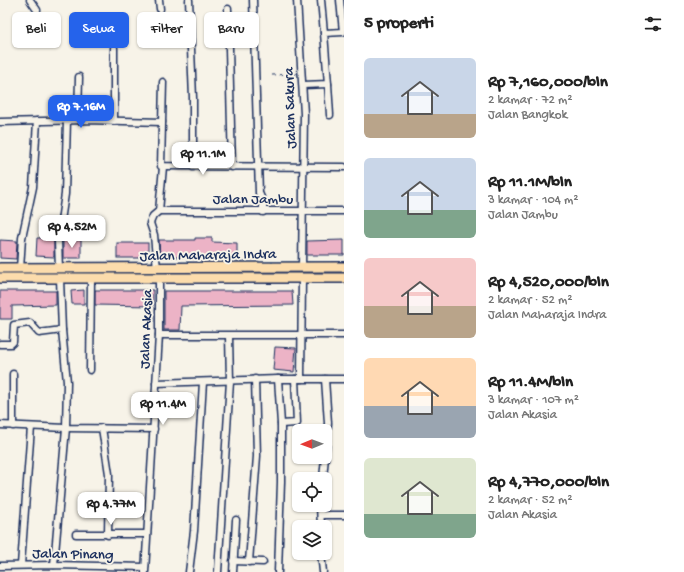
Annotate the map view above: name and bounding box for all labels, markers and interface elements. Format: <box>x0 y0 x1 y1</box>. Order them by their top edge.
chip: Beli <box>12 12 61 48</box>
chip: Sewa <box>69 12 129 48</box>
chip: Filter <box>137 12 196 48</box>
chip: Baru <box>204 12 259 48</box>
icon: filters <box>642 13 664 35</box>
text: 5 properti <box>364 14 434 34</box>
street label: Jalan Sakura <box>281 66 301 149</box>
text: Rp 7,160,000/bln <box>488 73 608 93</box>
icon: home <box>396 74 444 122</box>
text: 2 kamar · 72 m² <box>488 93 572 108</box>
pin: Rp 7.16M <box>40 95 122 129</box>
text: Rp 7.16M <box>57 100 105 115</box>
text: Jalan Bangkok <box>488 108 567 123</box>
pin: Rp 11.1M <box>162 142 244 176</box>
text: Rp 11.1M <box>180 147 226 162</box>
text: Rp 11.1M/bln <box>488 173 572 193</box>
icon: home <box>396 174 444 222</box>
street label: Jalan Jambu <box>213 191 293 209</box>
text: 3 kamar · 104 m² <box>488 193 578 208</box>
text: Jalan Jambu <box>488 208 558 223</box>
pin: Rp 4.52M <box>31 215 113 249</box>
text: Rp 4.52M <box>48 220 96 235</box>
street label: Jalan Maharaja Indra <box>140 246 277 266</box>
text: Rp 4,520,000/bln <box>488 273 609 293</box>
icon: home <box>396 274 444 322</box>
street label: Jalan Akasia <box>137 288 157 369</box>
text: 2 kamar · 52 m² <box>488 293 572 308</box>
text: Jalan Maharaja Indra <box>488 308 607 323</box>
text: Rp 11.4M/bln <box>488 373 573 393</box>
icon: home <box>396 374 444 422</box>
pin: Rp 11.4M <box>122 392 204 426</box>
text: 3 kamar · 107 m² <box>488 393 579 408</box>
text: Rp 11.4M <box>140 397 186 412</box>
text: Jalan Akasia <box>488 408 557 423</box>
north arrow <box>292 424 332 464</box>
map controls <box>292 424 332 560</box>
button: locate <box>292 472 332 512</box>
text: Rp 4,770,000/bln <box>488 473 609 493</box>
icon: home <box>396 474 444 522</box>
pin: Rp 4.77M <box>70 492 152 526</box>
text: 2 kamar · 52 m² <box>488 493 572 508</box>
text: Rp 4.77M <box>86 497 136 512</box>
text: Jalan Akasia <box>488 508 557 523</box>
button: layers <box>292 520 332 560</box>
street label: Jalan Pinang <box>32 545 114 565</box>

